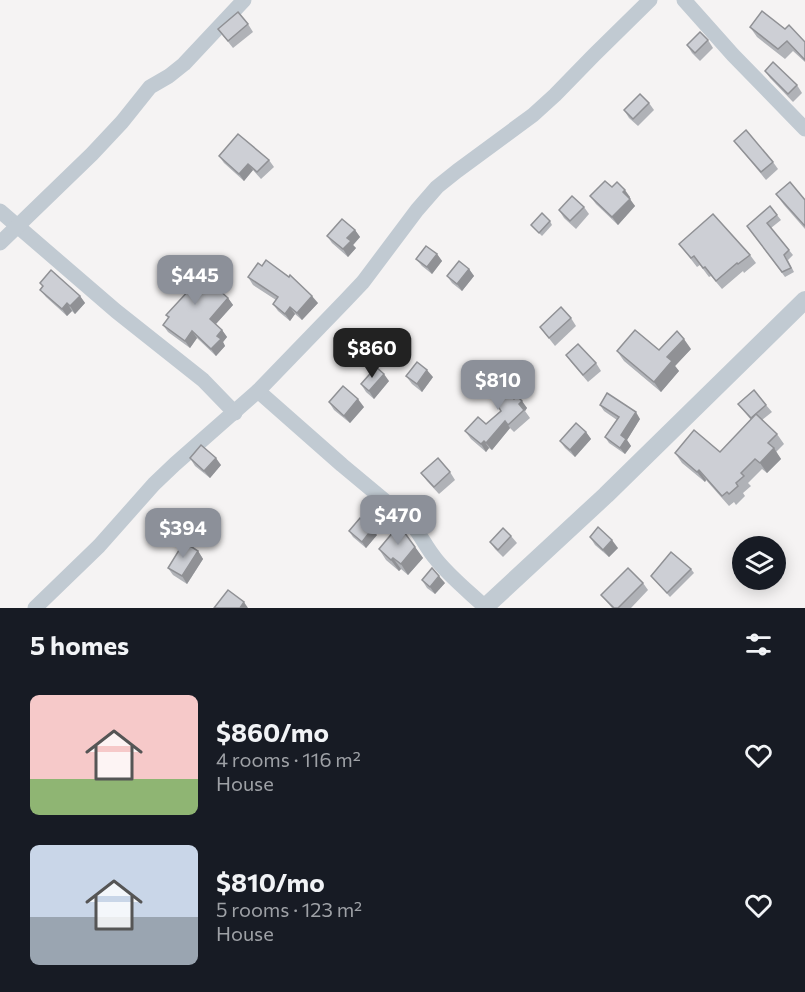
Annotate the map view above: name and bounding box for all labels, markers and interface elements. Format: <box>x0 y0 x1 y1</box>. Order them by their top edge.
pin: $445 <box>159 255 231 306</box>
text: $445 <box>171 262 219 286</box>
pin: $860 <box>336 328 408 379</box>
text: $860 <box>347 335 397 359</box>
pin: $810 <box>462 360 534 411</box>
text: $810 <box>475 367 521 391</box>
pin: $470 <box>362 495 434 546</box>
text: $470 <box>374 502 422 526</box>
pin: $394 <box>147 508 219 559</box>
text: $394 <box>159 515 207 539</box>
map controls <box>732 536 786 590</box>
button: layers <box>732 536 786 590</box>
icon: filters <box>742 628 775 661</box>
text: 5 homes <box>30 629 129 660</box>
text: $860/mo <box>216 716 329 747</box>
icon: home <box>78 719 150 791</box>
icon: heart <box>742 739 775 772</box>
text: 4 rooms · 116 m² <box>216 747 361 771</box>
text: House <box>216 771 274 795</box>
text: $810/mo <box>216 866 325 897</box>
icon: home <box>78 869 150 941</box>
icon: heart <box>742 889 775 922</box>
text: 5 rooms · 123 m² <box>216 897 362 921</box>
text: House <box>216 921 274 945</box>

